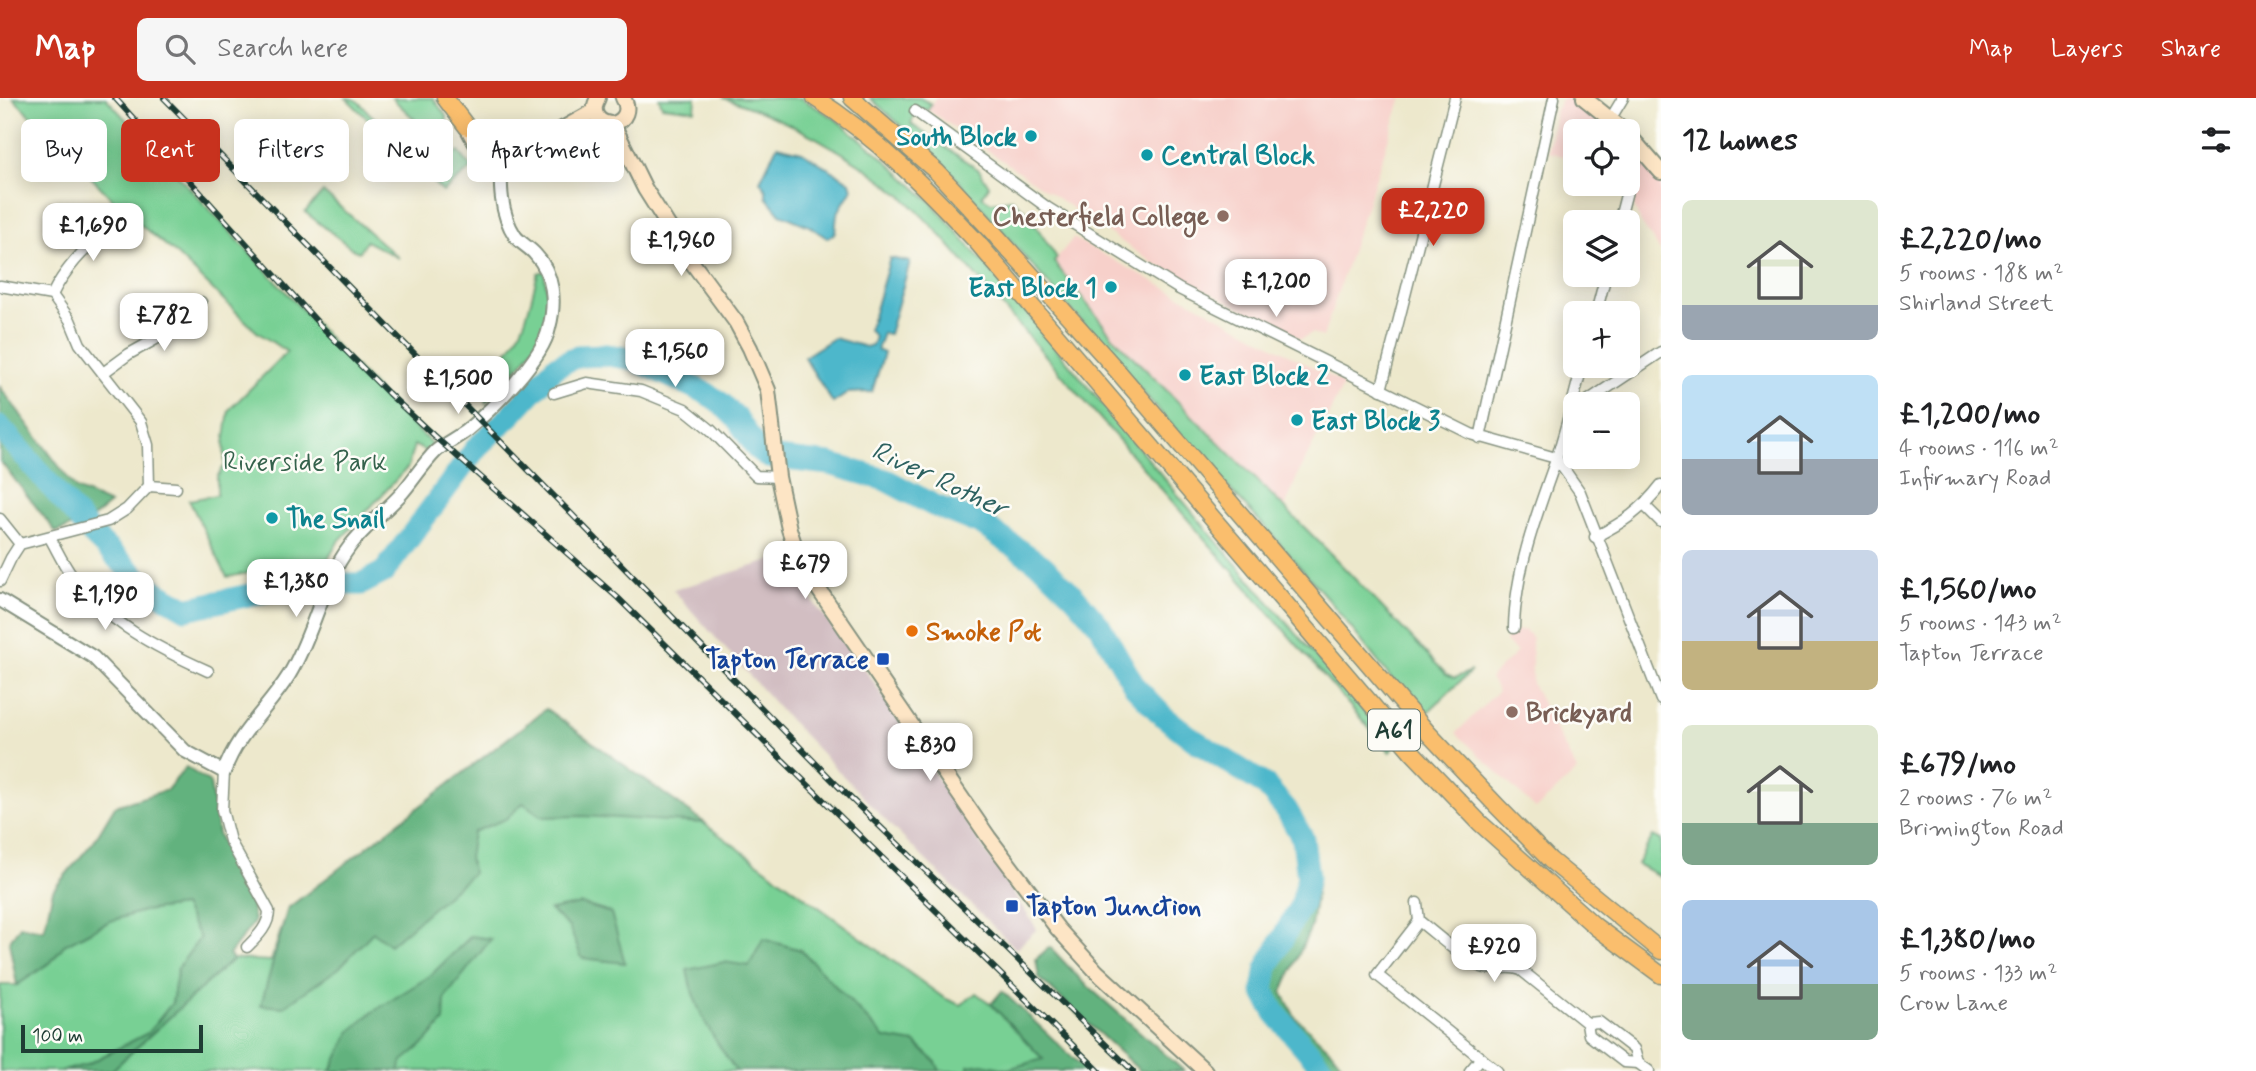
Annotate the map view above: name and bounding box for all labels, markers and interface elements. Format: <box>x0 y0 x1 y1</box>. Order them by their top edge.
search box <box>137 18 627 81</box>
text: Map <box>35 27 95 71</box>
icon: search <box>161 30 199 68</box>
text: Search here <box>217 32 348 66</box>
text: Map <box>1969 34 2013 65</box>
text: Layers <box>2051 34 2123 65</box>
text: Share <box>2161 34 2221 65</box>
chip: Buy <box>21 119 107 182</box>
chip: Rent <box>121 119 220 182</box>
chip: Filters <box>234 119 349 182</box>
chip: New <box>363 119 453 182</box>
chip: Apartment <box>467 119 624 182</box>
map controls <box>1563 119 1640 469</box>
button: locate <box>1563 119 1640 196</box>
place label: South Block <box>896 121 1017 155</box>
text: 12 homes <box>1682 121 1798 160</box>
icon: filters <box>2197 121 2235 159</box>
marker: South Block <box>1023 128 1039 144</box>
place label: Central Block <box>1161 140 1315 174</box>
marker: Central Block <box>1139 147 1155 163</box>
pin: £2,220 <box>1376 188 1490 248</box>
text: £2,220 <box>1397 196 1469 226</box>
place label: Chesterfield College <box>993 201 1209 238</box>
pin: £1,690 <box>36 204 150 263</box>
marker: Chesterfield College <box>1215 208 1231 224</box>
button: layers <box>1563 210 1640 287</box>
text: £1,690 <box>58 211 128 241</box>
pin: £1,960 <box>624 218 738 278</box>
text: £2,220/mo <box>1899 220 2042 259</box>
text: £1,960 <box>647 226 715 256</box>
icon: home <box>1738 228 1822 312</box>
text: 5 rooms · 188 m² <box>1899 259 2063 289</box>
pin: £1,200 <box>1219 260 1333 319</box>
text: £1,200 <box>1241 267 1311 297</box>
place label: East Block 1 <box>968 272 1097 306</box>
marker: East Block 1 <box>1103 279 1119 295</box>
text: Shirland Street <box>1899 289 2054 319</box>
pin: £782 <box>123 294 205 353</box>
text: £782 <box>136 301 192 331</box>
button: + <box>1563 301 1640 378</box>
pin: £1,560 <box>618 330 732 389</box>
text: £1,560 <box>641 337 709 367</box>
pin: £1,500 <box>401 356 515 416</box>
place label: East Block 2 <box>1199 360 1329 394</box>
text: £1,500 <box>423 364 493 394</box>
marker: East Block 2 <box>1177 367 1193 383</box>
button: − <box>1563 392 1640 469</box>
text: £1,200/mo <box>1899 395 2040 434</box>
icon: home <box>1738 403 1822 487</box>
place label: East Block 3 <box>1311 405 1440 439</box>
marker: East Block 3 <box>1289 412 1305 428</box>
water label: River Rother <box>865 433 1016 529</box>
text: 4 rooms · 116 m² <box>1899 434 2059 464</box>
park label: Riverside Park <box>223 446 387 480</box>
text: Infirmary Road <box>1899 464 2051 494</box>
place label: The Snail <box>286 503 385 537</box>
marker: The Snail <box>264 510 280 526</box>
pin: £679 <box>764 542 846 601</box>
text: £679 <box>779 549 831 579</box>
pin: £1,380 <box>239 560 353 619</box>
text: £1,380 <box>263 567 329 597</box>
text: £1,560/mo <box>1899 570 2037 609</box>
pin: £1,190 <box>48 573 162 632</box>
icon: home <box>1738 578 1822 662</box>
text: £1,190 <box>72 580 138 610</box>
text: 5 rooms · 143 m² <box>1899 609 2062 639</box>
place label: Smoke Pot <box>926 616 1042 650</box>
marker: Smoke Pot <box>904 623 920 639</box>
text: Tapton Terrace <box>1899 639 2044 669</box>
place label: Tapton Terrace <box>706 644 869 678</box>
marker: Tapton Terrace <box>875 651 891 667</box>
place label: Brickyard <box>1526 697 1632 731</box>
marker: Brickyard <box>1504 704 1520 720</box>
road number: A61 <box>1368 710 1420 750</box>
pin: £830 <box>889 724 971 783</box>
text: £830 <box>904 731 956 761</box>
text: £679/mo <box>1899 745 2016 784</box>
icon: home <box>1738 753 1822 837</box>
text: 2 rooms · 76 m² <box>1899 784 2052 814</box>
text: Brimington Road <box>1899 814 2064 844</box>
place label: Tapton Junction <box>1026 891 1201 925</box>
marker: Tapton Junction <box>1004 898 1020 914</box>
text: £1,380/mo <box>1899 920 2035 959</box>
pin: £920 <box>1453 924 1535 984</box>
icon: home <box>1738 928 1822 1012</box>
text: £920 <box>1467 932 1521 962</box>
text: 5 rooms · 133 m² <box>1899 959 2058 989</box>
text: Crow Lane <box>1899 989 2008 1019</box>
scale bar <box>21 1022 203 1054</box>
text: 100 m <box>32 1024 83 1049</box>

